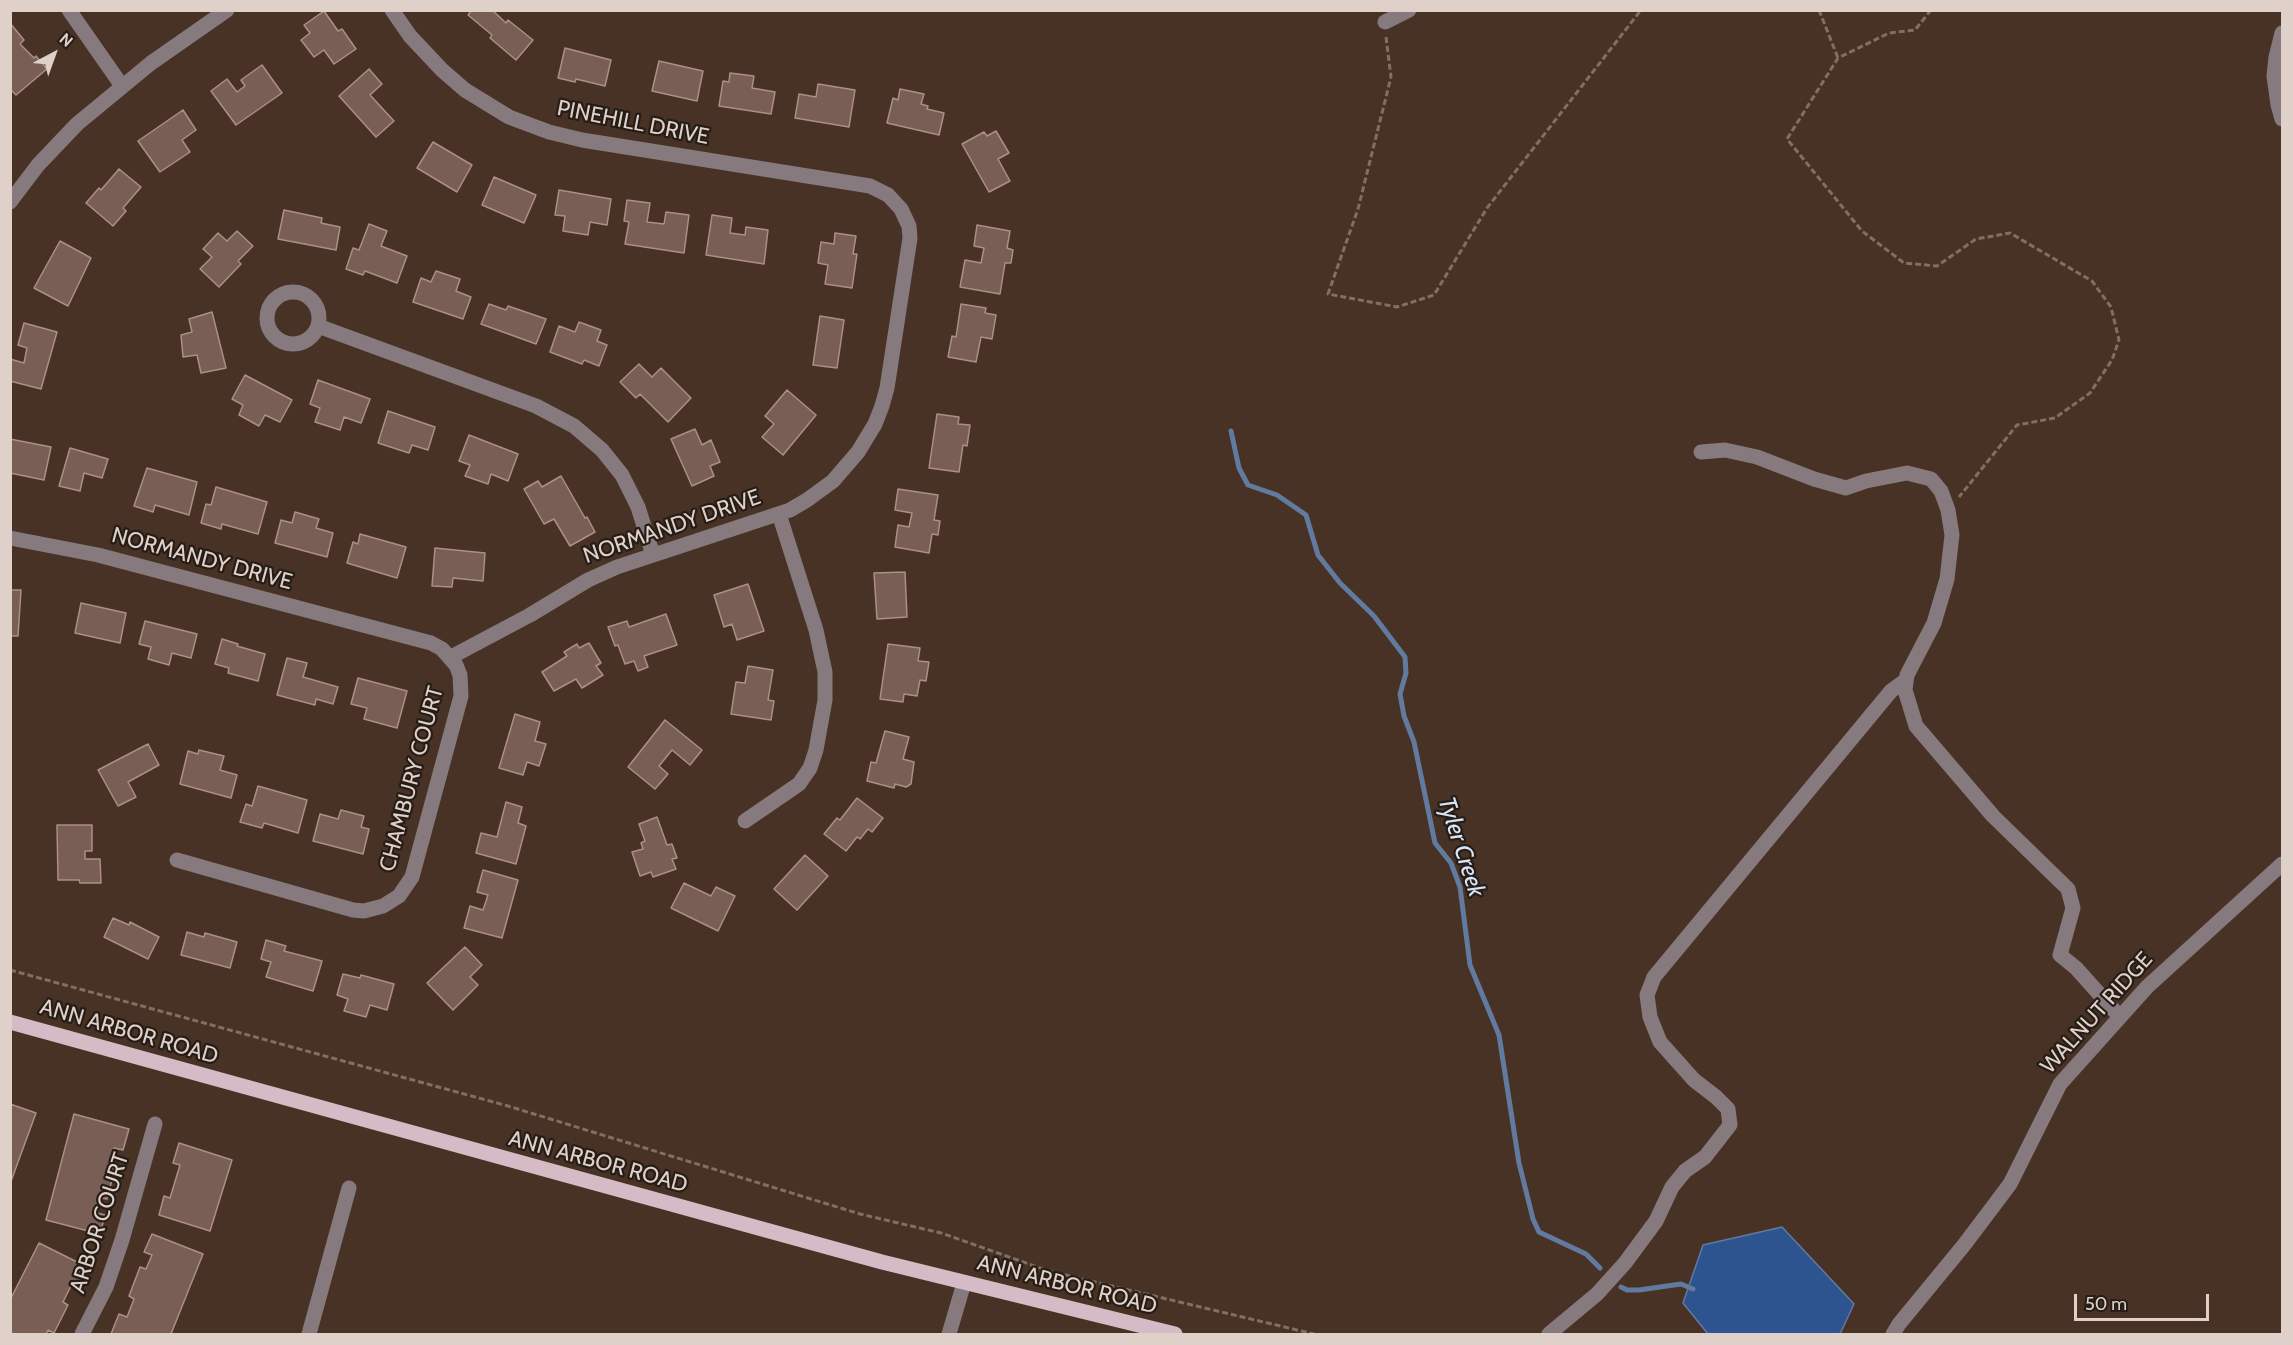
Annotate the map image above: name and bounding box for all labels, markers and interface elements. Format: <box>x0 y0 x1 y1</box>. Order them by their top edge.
north arrow <box>24 24 84 84</box>
text: N <box>56 29 77 51</box>
street label: PINEHILL DRIVE <box>555 95 711 151</box>
street label: NORMANDY DRIVE <box>580 484 764 570</box>
street label: NORMANDY DRIVE <box>109 522 295 596</box>
street label: CHAMBURY COURT <box>375 683 449 875</box>
water label: Tyler Creek <box>1431 793 1491 901</box>
street label: WALNUT RIDGE <box>2035 947 2159 1079</box>
street label: ANN ARBOR ROAD <box>37 994 221 1070</box>
street label: ANN ARBOR ROAD <box>506 1125 690 1199</box>
street label: ARBOR COURT <box>65 1150 135 1296</box>
street label: ANN ARBOR ROAD <box>974 1250 1160 1320</box>
scale bar <box>2077 1282 2212 1320</box>
text: 50 m <box>2085 1293 2127 1315</box>

